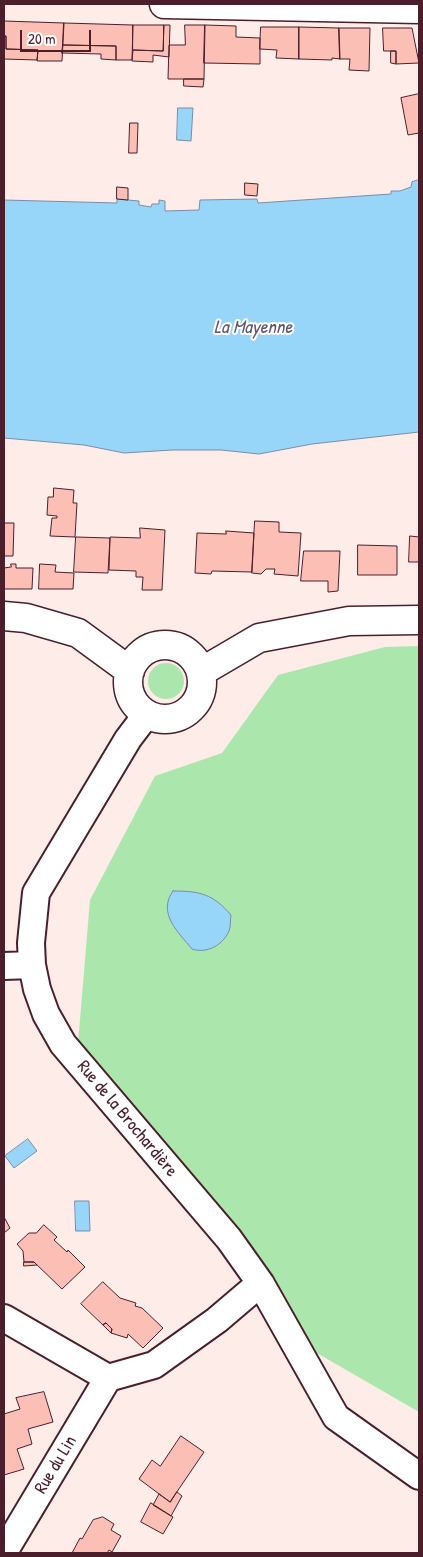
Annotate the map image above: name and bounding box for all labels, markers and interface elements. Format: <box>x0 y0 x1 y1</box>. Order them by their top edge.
scale bar <box>22 20 94 52</box>
text: 20 m <box>28 28 55 49</box>
water label: La Mayenne <box>214 317 292 339</box>
street label: Rue de la Brochardière <box>72 1056 182 1182</box>
street label: Rue du Lin <box>30 1432 82 1498</box>

